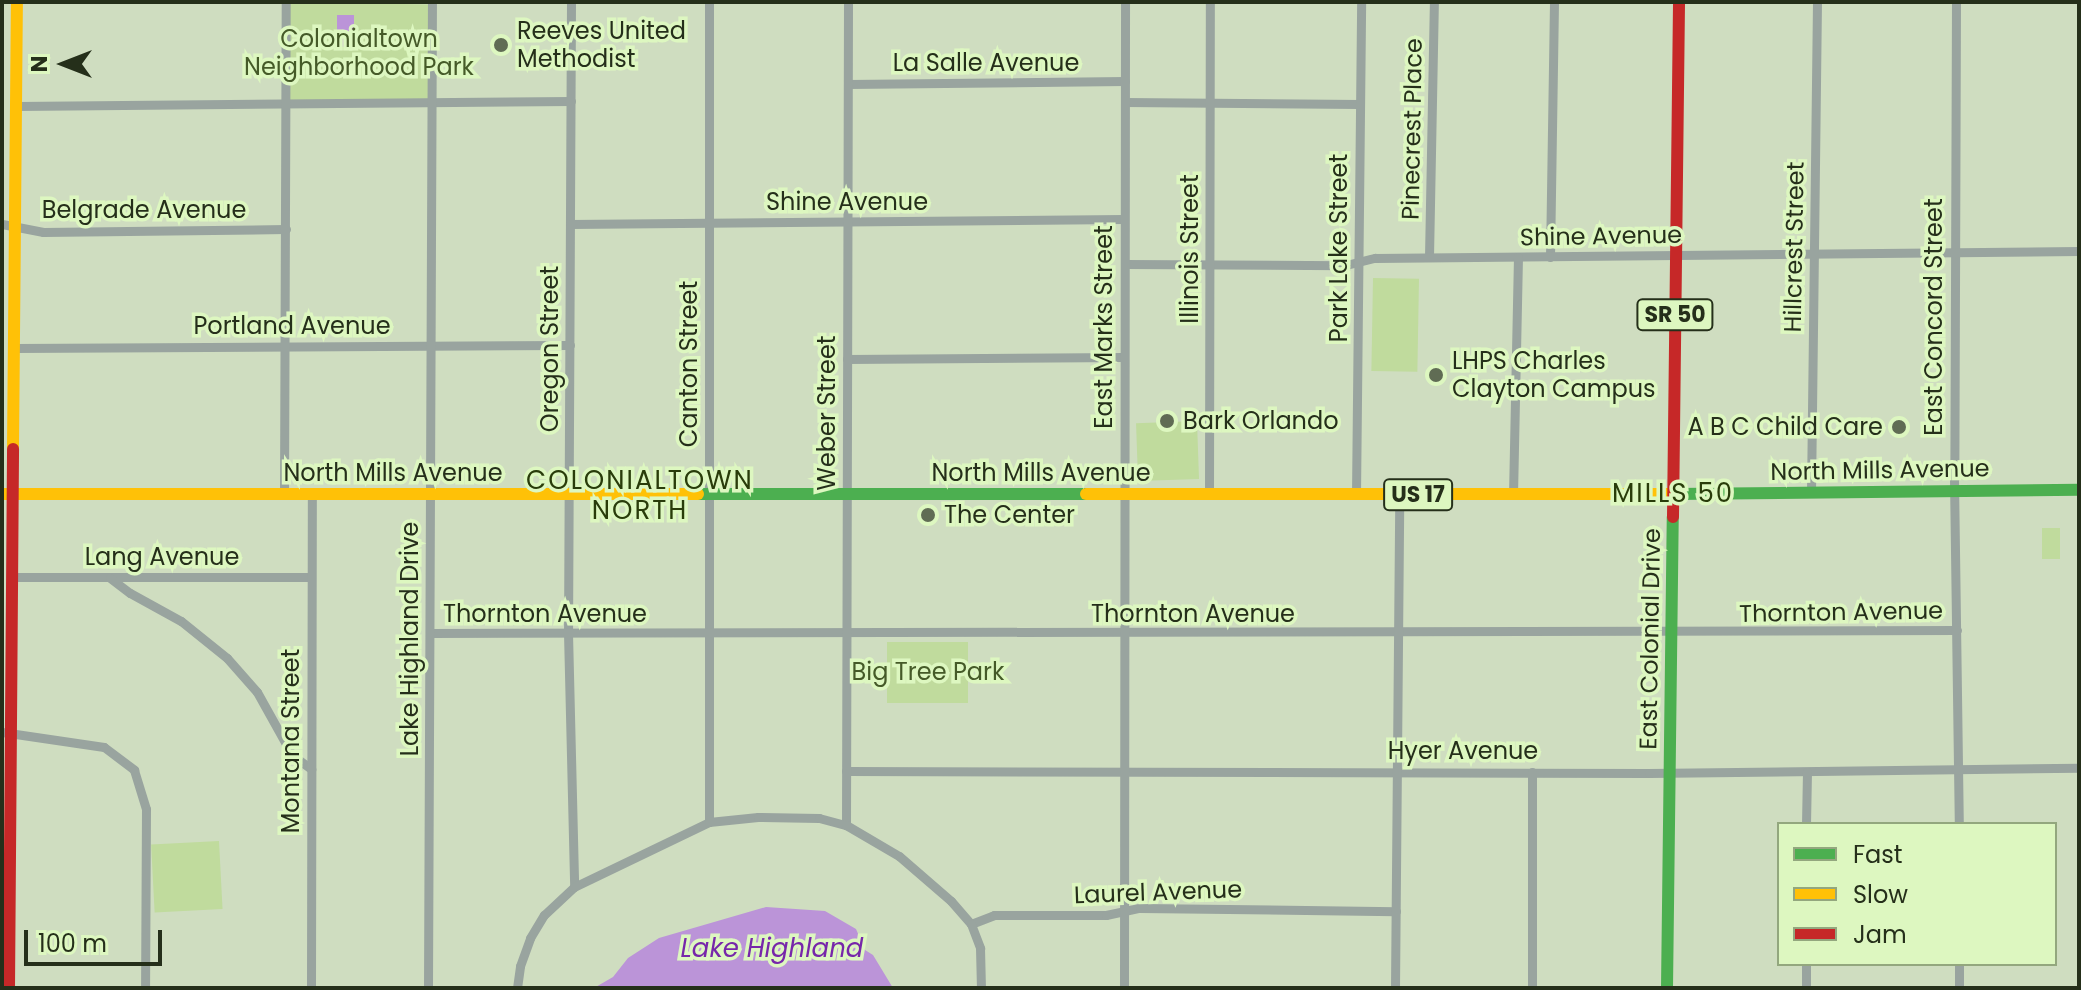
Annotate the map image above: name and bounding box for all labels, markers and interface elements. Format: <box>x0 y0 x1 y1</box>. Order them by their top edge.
place label: Reeves United Methodist <box>517 17 686 73</box>
north arrow <box>24 24 104 104</box>
park label: Colonialtown Neighborhood Park <box>244 25 474 81</box>
marker: Reeves United Methodist <box>492 36 510 54</box>
street label: Pinecrest Place <box>1396 38 1428 220</box>
street label: La Salle Avenue <box>893 49 1079 77</box>
text: N <box>24 56 55 72</box>
street label: Park Lake Street <box>1325 154 1353 342</box>
street label: Hillcrest Street <box>1778 161 1810 333</box>
street label: Illinois Street <box>1176 174 1204 324</box>
street label: Shine Avenue <box>766 188 928 216</box>
street label: Belgrade Avenue <box>42 196 246 224</box>
street label: East Concord Street <box>1920 198 1948 436</box>
street label: Shine Avenue <box>1520 220 1682 252</box>
street label: East Marks Street <box>1090 225 1118 429</box>
street label: Oregon Street <box>536 266 564 432</box>
street label: Canton Street <box>675 281 703 447</box>
road number: SR 50 <box>1635 297 1715 333</box>
street label: Portland Avenue <box>193 312 391 340</box>
street label: Weber Street <box>813 335 841 491</box>
place label: LHPS Charles Clayton Campus <box>1452 347 1656 403</box>
marker: LHPS Charles Clayton Campus <box>1427 366 1445 384</box>
place label: Bark Orlando <box>1183 407 1339 435</box>
marker: Bark Orlando <box>1158 412 1176 430</box>
place label: A B C Child Care <box>1687 413 1883 441</box>
marker: A B C Child Care <box>1890 418 1908 436</box>
street label: North Mills Avenue <box>1770 454 1990 486</box>
street label: North Mills Avenue <box>283 459 503 487</box>
street label: North Mills Avenue <box>931 459 1151 487</box>
district label: COLONIALTOWN NORTH <box>526 465 754 526</box>
road number: US 17 <box>1382 477 1454 513</box>
district label: MILLS 50 <box>1612 478 1734 510</box>
place label: The Center <box>944 501 1075 529</box>
marker: The Center <box>919 506 937 524</box>
street label: Lake Highland Drive <box>396 522 424 756</box>
street label: East Colonial Drive <box>1634 528 1666 750</box>
street label: Lang Avenue <box>85 543 239 571</box>
street label: Thornton Avenue <box>1739 596 1943 628</box>
street label: Thornton Avenue <box>443 600 647 628</box>
street label: Thornton Avenue <box>1091 600 1295 628</box>
street label: Montana Street <box>277 649 305 833</box>
park label: Big Tree Park <box>852 658 1004 686</box>
street label: Hyer Avenue <box>1388 737 1538 765</box>
legend <box>1777 822 2057 966</box>
text: Fast <box>1853 838 1903 871</box>
street label: Laurel Avenue <box>1073 875 1243 909</box>
text: Slow <box>1853 878 1908 911</box>
scale bar <box>28 914 166 964</box>
text: Jam <box>1853 918 1907 951</box>
text: 100 m <box>38 927 107 960</box>
water label: Lake Highland <box>681 933 863 965</box>

